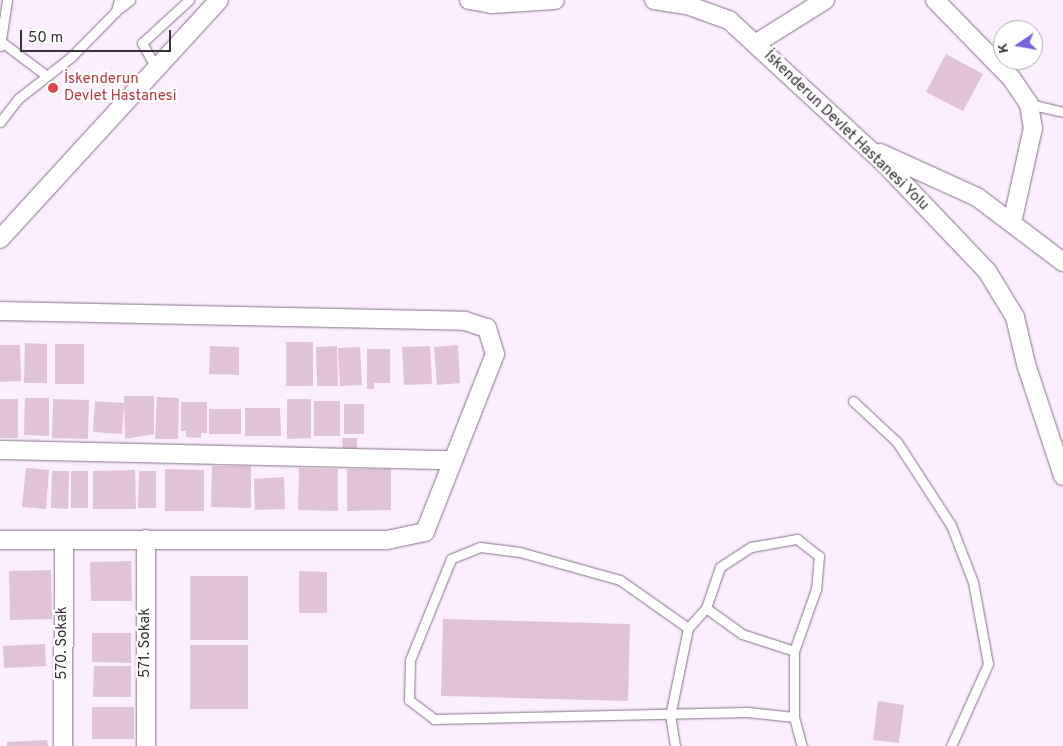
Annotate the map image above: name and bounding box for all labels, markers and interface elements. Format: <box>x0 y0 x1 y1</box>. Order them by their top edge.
scale bar <box>22 20 174 52</box>
north arrow <box>993 20 1043 70</box>
text: 50 m <box>28 29 63 48</box>
text: K <box>994 41 1013 55</box>
street label: İskenderun Devlet Hastanesi Yolu <box>759 47 933 215</box>
place label: İskenderun Devlet Hastanesi <box>64 70 176 105</box>
marker: İskenderun Devlet Hastanesi <box>46 81 60 95</box>
street label: 570. Sokak <box>54 606 72 680</box>
street label: 571. Sokak <box>137 608 155 678</box>

